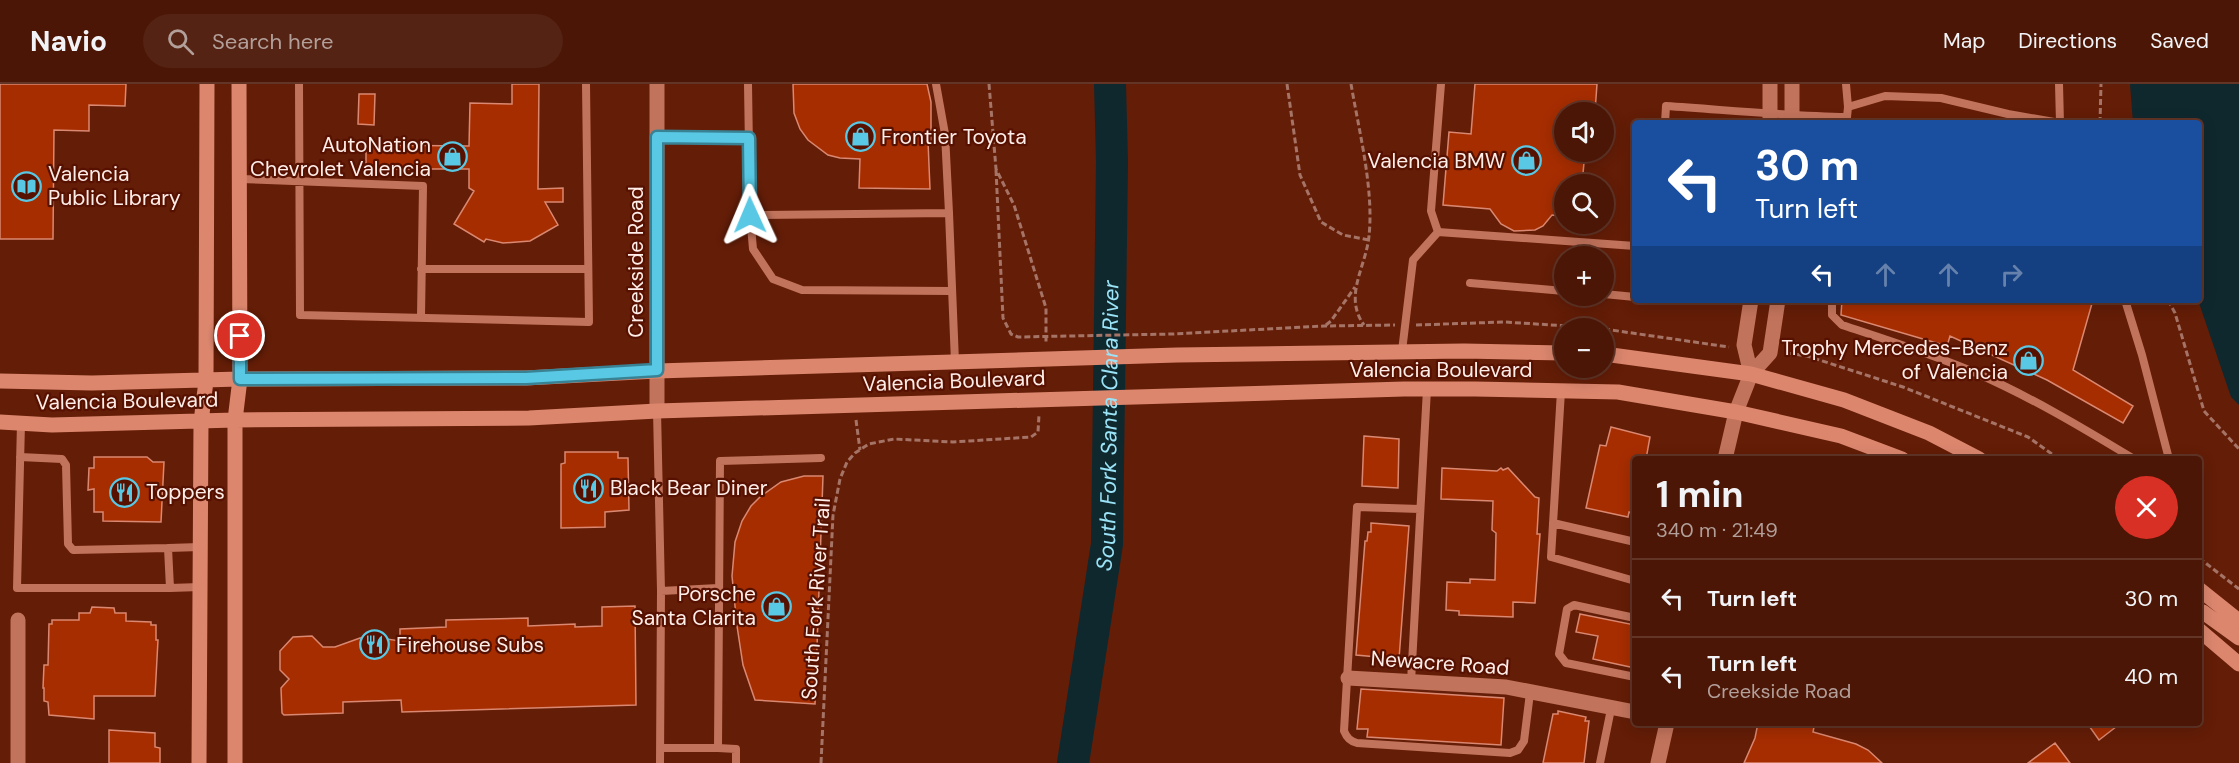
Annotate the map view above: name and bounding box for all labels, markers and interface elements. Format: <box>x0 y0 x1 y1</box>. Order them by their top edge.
search box <box>143 14 563 68</box>
text: Navio <box>30 23 107 60</box>
icon: search <box>164 25 197 58</box>
text: Search here <box>212 27 333 56</box>
text: Map <box>1943 27 1985 55</box>
text: Directions <box>2018 27 2117 55</box>
text: Saved <box>2150 27 2209 55</box>
map controls <box>1554 102 1614 378</box>
button: sound <box>1554 102 1614 162</box>
shop icon: Frontier Toyota <box>844 121 876 153</box>
place label: Frontier Toyota <box>881 123 1027 151</box>
place label: AutoNation Chevrolet Valencia <box>250 131 431 183</box>
text: 30 m <box>1755 138 1859 193</box>
shop icon: AutoNation Chevrolet Valencia <box>436 141 468 173</box>
icon: left <box>1656 144 1734 222</box>
shop icon: Valencia BMW <box>1510 145 1542 177</box>
place label: Valencia BMW <box>1367 147 1505 175</box>
place label: Valencia Public Library <box>48 160 181 212</box>
library icon: Valencia Public Library <box>11 170 43 202</box>
button: search <box>1554 174 1614 234</box>
position arrow <box>718 183 782 247</box>
street label: Creekside Road <box>622 186 650 338</box>
text: Turn left <box>1755 191 1858 226</box>
button: + <box>1554 246 1614 306</box>
icon: left <box>1806 258 1839 291</box>
icon: ahead <box>1869 258 1902 291</box>
icon: ahead <box>1932 258 1965 291</box>
icon: right <box>1995 258 2028 291</box>
water label: South Fork Santa Clara River <box>1089 279 1125 573</box>
pin <box>214 310 265 361</box>
button: − <box>1554 318 1614 378</box>
icon: arrive <box>223 319 256 352</box>
place label: Trophy Mercedes-Benz of Valencia <box>1781 334 2008 386</box>
shop icon: Trophy Mercedes-Benz of Valencia <box>2013 344 2045 376</box>
street label: Valencia Boulevard <box>1350 356 1532 384</box>
street label: Valencia Boulevard <box>862 364 1046 398</box>
street label: Valencia Boulevard <box>35 385 219 417</box>
text: 1 min <box>1656 471 1744 518</box>
restaurant icon: Black Bear Diner <box>573 472 605 504</box>
place label: Black Bear Diner <box>610 474 768 502</box>
restaurant icon: Toppers <box>109 476 141 508</box>
button: close <box>2115 476 2178 539</box>
place label: Toppers <box>146 478 225 506</box>
street label: South Fork River Trail <box>795 497 837 701</box>
text: 340 m · 21:49 <box>1656 517 1778 543</box>
place label: Porsche Santa Clarita <box>631 580 756 632</box>
icon: left <box>1656 582 1689 615</box>
text: Turn left <box>1707 584 1797 613</box>
text: 30 m <box>2124 584 2178 613</box>
shop icon: Porsche Santa Clarita <box>761 590 793 622</box>
restaurant icon: Firehouse Subs <box>359 629 391 661</box>
place label: Firehouse Subs <box>396 631 544 659</box>
street label: Newacre Road <box>1370 644 1510 682</box>
text: Turn left <box>1707 649 1797 678</box>
icon: left <box>1656 660 1689 693</box>
text: 40 m <box>2124 662 2178 691</box>
text: Creekside Road <box>1707 678 1851 704</box>

